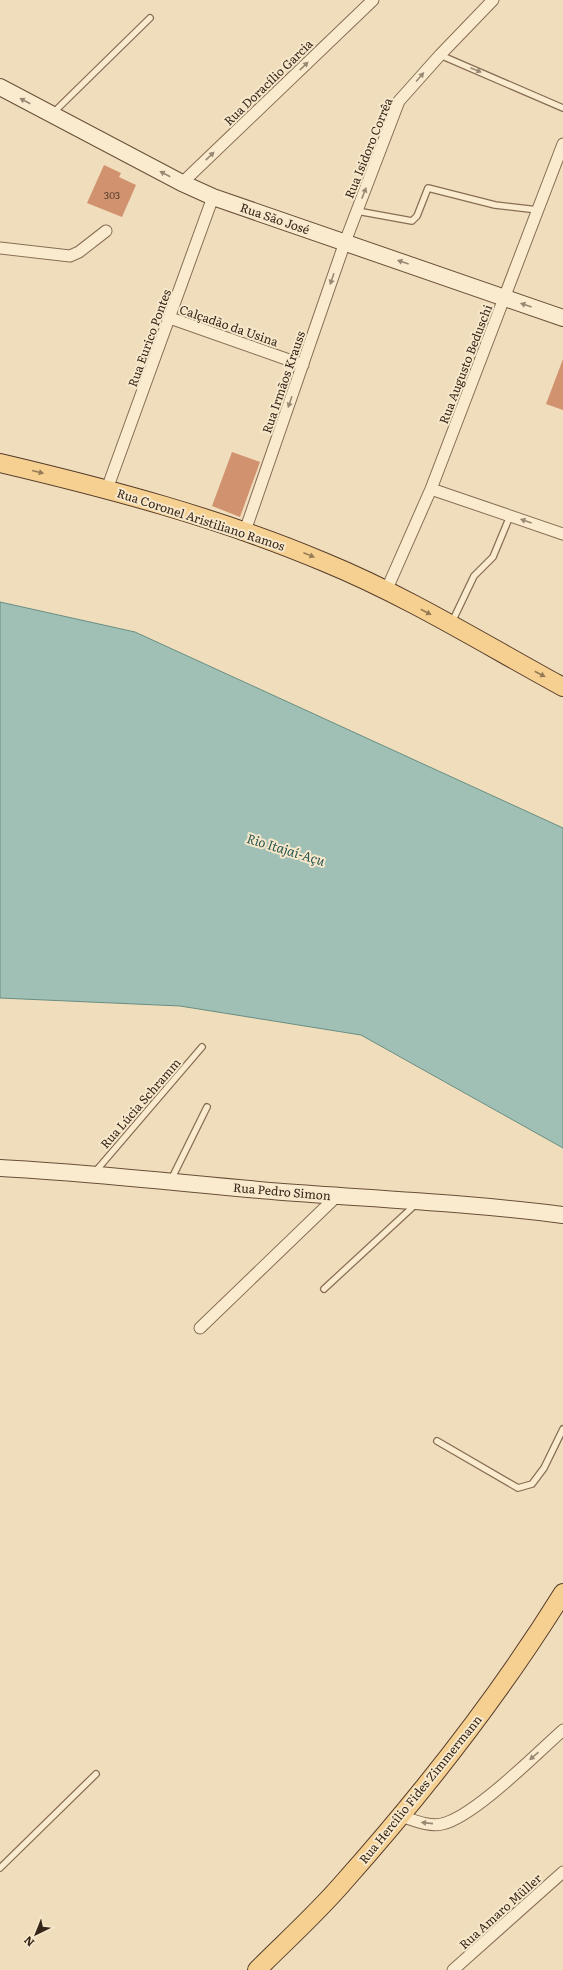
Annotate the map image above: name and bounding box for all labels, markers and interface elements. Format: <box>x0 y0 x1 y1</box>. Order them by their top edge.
street label: Rua Doracílio Garcia <box>219 34 317 129</box>
one-way arrow <box>299 61 309 71</box>
one-way arrow <box>470 67 481 73</box>
one-way arrow <box>415 73 424 82</box>
street label: Rua Isidoro Corrêa <box>340 94 397 201</box>
one-way arrow <box>19 98 31 104</box>
one-way arrow <box>205 151 215 161</box>
one-way arrow <box>159 171 171 178</box>
one-way arrow <box>361 186 367 198</box>
house number: 303 <box>104 187 120 202</box>
street label: Rua São José <box>238 198 312 238</box>
one-way arrow <box>397 259 409 265</box>
one-way arrow <box>329 274 335 286</box>
street label: Rua Eurico Pontes <box>123 286 175 389</box>
street label: Calçadão da Usina <box>177 300 281 351</box>
street label: Rua Augusto Beduschi <box>434 302 496 426</box>
one-way arrow <box>520 302 532 308</box>
street label: Rua Irmãos Krauss <box>257 328 309 436</box>
one-way arrow <box>286 397 292 409</box>
one-way arrow <box>32 469 44 475</box>
street label: Rua Coronel Aristiliano Ramos <box>115 483 288 555</box>
one-way arrow <box>520 518 532 524</box>
one-way arrow <box>304 553 316 559</box>
one-way arrow <box>420 609 432 616</box>
one-way arrow <box>534 671 546 678</box>
water label: Rio Itajaí-Açu <box>244 828 328 870</box>
street label: Rua Lúcia Schramm <box>96 1054 185 1152</box>
street label: Rua Pedro Simon <box>232 1178 332 1204</box>
street label: Rua Hercílio Fides Zimmermann <box>354 1711 486 1867</box>
one-way arrow <box>529 1751 538 1760</box>
one-way arrow <box>421 1820 433 1826</box>
street label: Rua Amaro Müller <box>455 1869 545 1953</box>
north arrow <box>16 1914 56 1954</box>
text: N <box>20 1933 37 1951</box>

